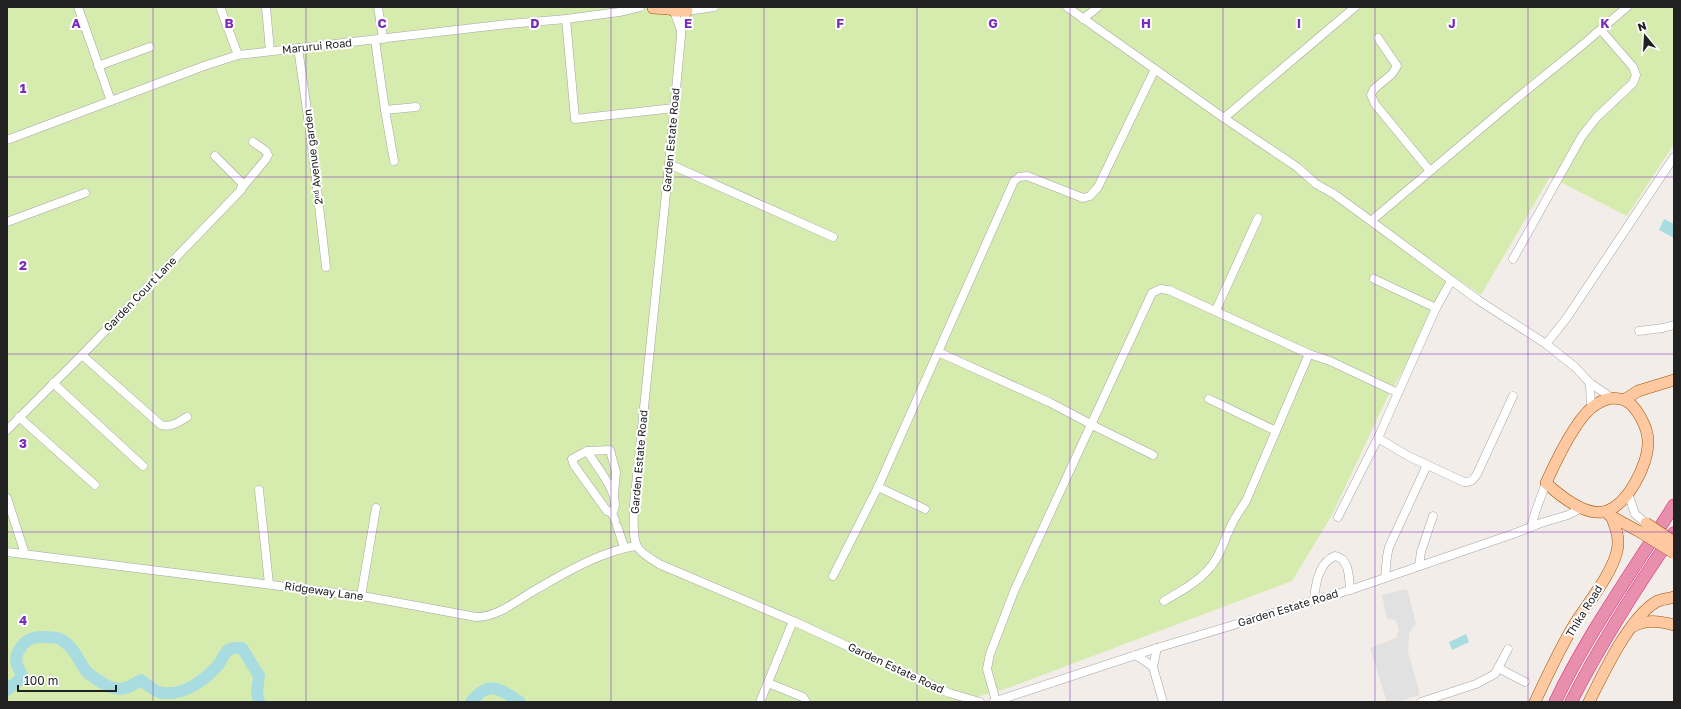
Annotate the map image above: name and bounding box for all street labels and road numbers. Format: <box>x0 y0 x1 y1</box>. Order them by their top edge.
street label: Marurui Road <box>281 35 353 56</box>
street label: Garden Estate Road <box>659 87 682 192</box>
street label: 2ⁿᵈ Avenue garden <box>300 109 325 205</box>
street label: Garden Court Lane <box>101 254 179 334</box>
street label: Garden Estate Road <box>627 409 650 514</box>
street label: Ridgeway Lane <box>284 579 364 602</box>
street label: Thika Road <box>1563 582 1605 639</box>
street label: Garden Estate Road <box>1236 586 1340 629</box>
street label: Garden Estate Road <box>846 640 946 695</box>

